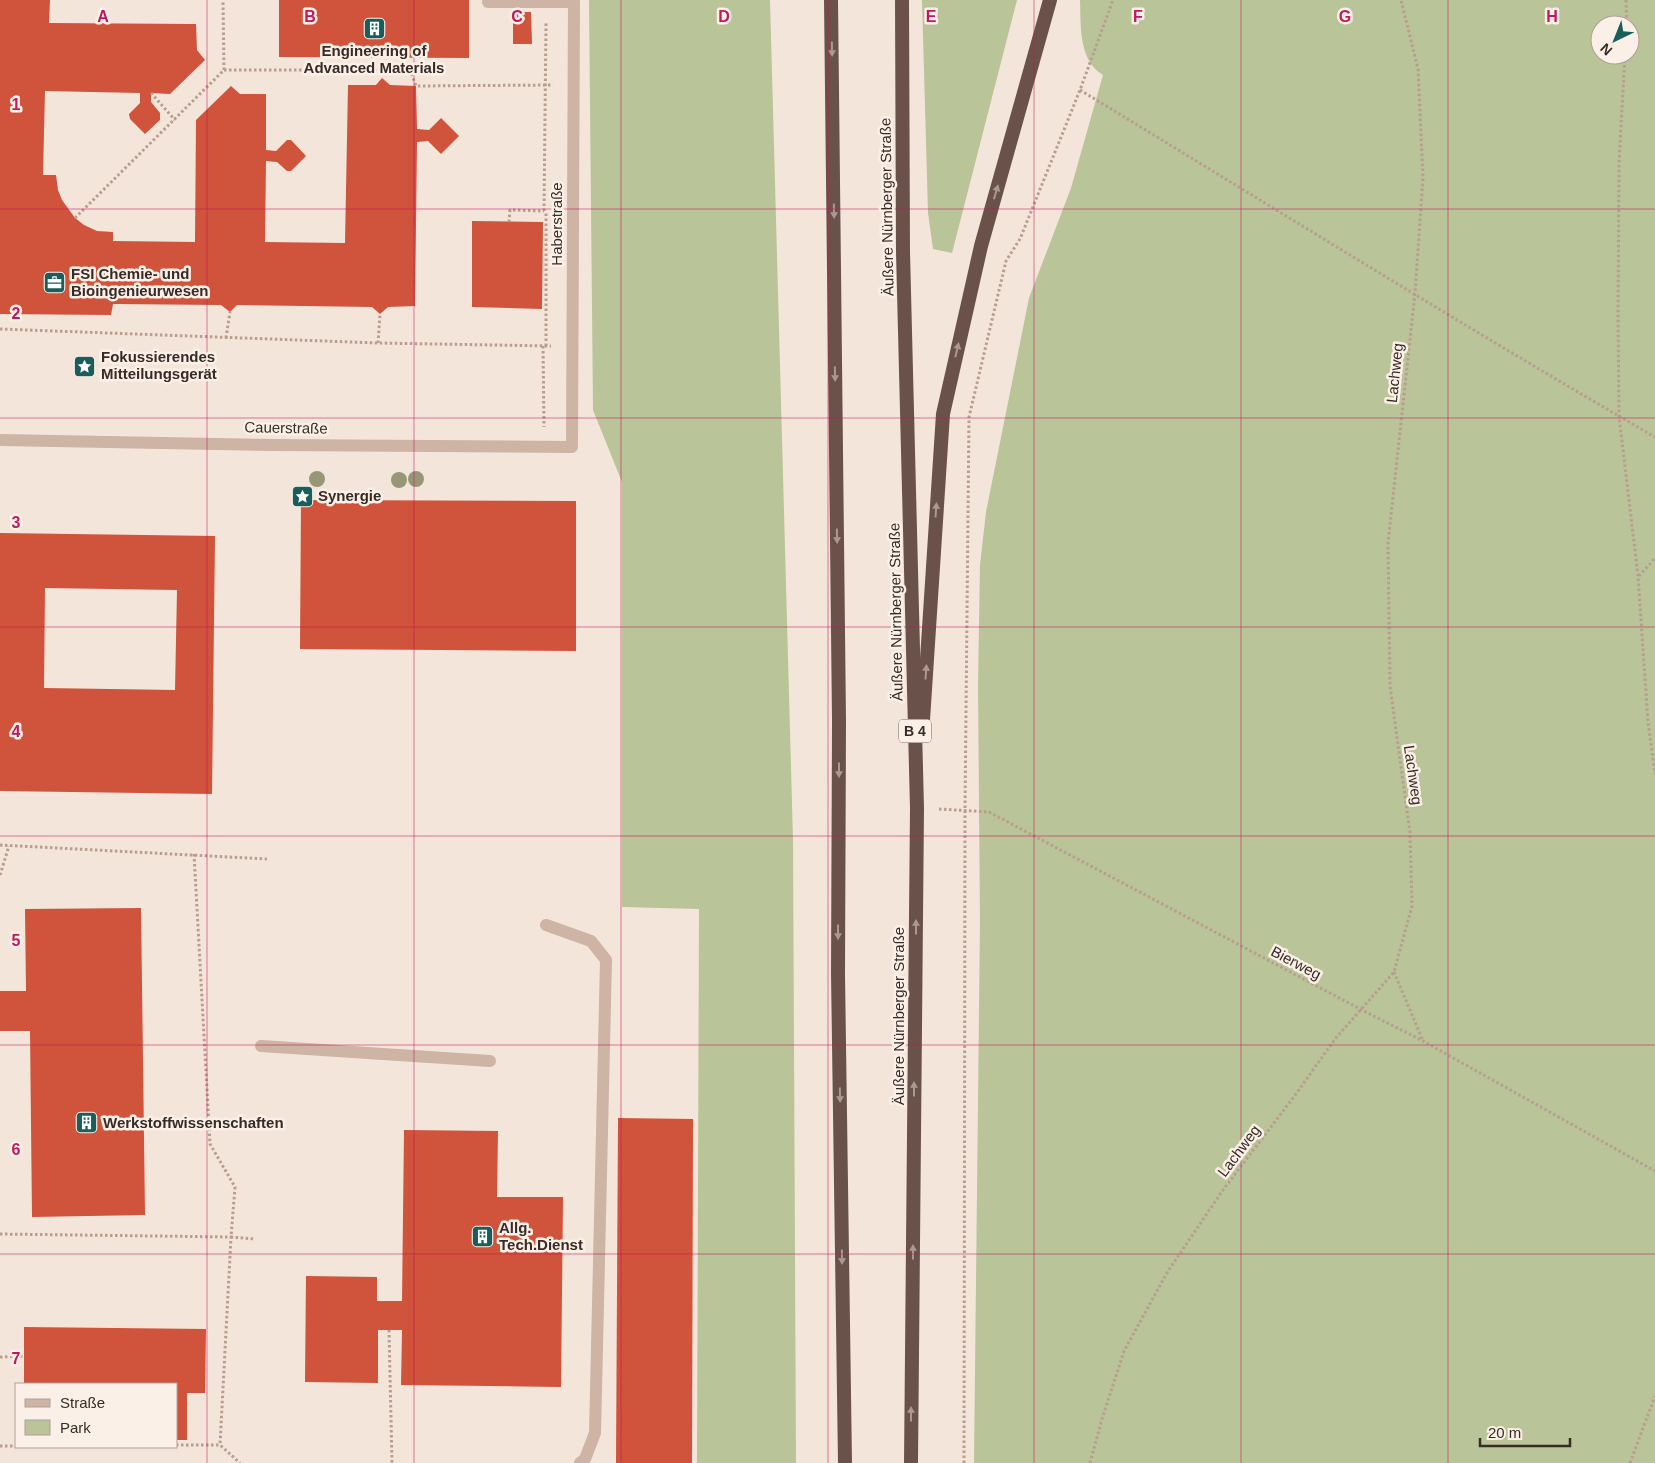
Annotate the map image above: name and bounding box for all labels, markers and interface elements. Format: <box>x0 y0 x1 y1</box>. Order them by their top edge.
text: A <box>97 8 109 25</box>
text: B <box>304 8 316 25</box>
text: C <box>511 8 523 25</box>
text: D <box>718 8 730 25</box>
text: E <box>926 8 937 25</box>
text: F <box>1133 8 1143 25</box>
text: G <box>1339 8 1351 25</box>
text: H <box>1546 8 1558 25</box>
north arrow <box>1590 15 1640 65</box>
building icon: Engineering of Advanced Materials <box>362 16 386 40</box>
text: N <box>1597 40 1615 59</box>
one-way arrow <box>828 41 836 57</box>
place label: Engineering of Advanced Materials <box>304 42 444 76</box>
text: 1 <box>12 96 21 113</box>
street label: Äußere Nürnberger Straße <box>876 118 897 296</box>
street label: Haberstraße <box>548 182 565 266</box>
one-way arrow <box>993 184 1001 199</box>
one-way arrow <box>830 203 838 219</box>
place label: FSI Chemie- und Bioingenieurwesen <box>71 265 209 299</box>
office icon: FSI Chemie- und Bioingenieurwesen <box>43 271 67 295</box>
text: 2 <box>12 305 21 322</box>
one-way arrow <box>953 342 961 357</box>
street label: Lachweg <box>1383 342 1406 404</box>
place label: Fokussierendes Mitteilungsgerät <box>101 348 217 382</box>
place icon: Fokussierendes Mitteilungsgerät <box>73 354 97 378</box>
one-way arrow <box>831 366 839 382</box>
street label: Cauerstraße <box>244 418 328 437</box>
place icon: Synergie <box>290 484 314 508</box>
place label: Synergie <box>318 487 381 504</box>
one-way arrow <box>933 502 941 518</box>
text: 3 <box>12 514 21 531</box>
street label: Äußere Nürnberger Straße <box>885 523 906 701</box>
one-way arrow <box>833 528 841 544</box>
one-way arrow <box>922 664 930 680</box>
road number: B 4 <box>899 719 931 742</box>
text: 4 <box>12 723 21 740</box>
street label: Lachweg <box>1401 744 1426 806</box>
one-way arrow <box>835 762 843 778</box>
one-way arrow <box>912 919 920 935</box>
one-way arrow <box>834 925 842 941</box>
street label: Äußere Nürnberger Straße <box>890 927 907 1105</box>
text: 5 <box>12 932 21 949</box>
street label: Bierweg <box>1268 942 1324 983</box>
one-way arrow <box>910 1081 918 1097</box>
one-way arrow <box>836 1087 844 1103</box>
building icon: Werkstoffwissenschaften <box>75 1111 99 1135</box>
place label: Werkstoffwissenschaften <box>103 1114 284 1131</box>
street label: Lachweg <box>1214 1122 1263 1180</box>
text: 6 <box>12 1141 21 1158</box>
place label: Allg. Tech.Dienst <box>499 1219 583 1253</box>
building icon: Allg. Tech.Dienst <box>471 1225 495 1249</box>
one-way arrow <box>909 1244 917 1260</box>
one-way arrow <box>838 1250 846 1266</box>
text: 7 <box>12 1350 21 1367</box>
legend <box>15 1383 178 1448</box>
text: Straße <box>60 1394 105 1411</box>
one-way arrow <box>908 1406 916 1422</box>
scale bar <box>1480 1416 1570 1448</box>
text: Park <box>60 1419 91 1436</box>
text: 20 m <box>1488 1424 1521 1441</box>

